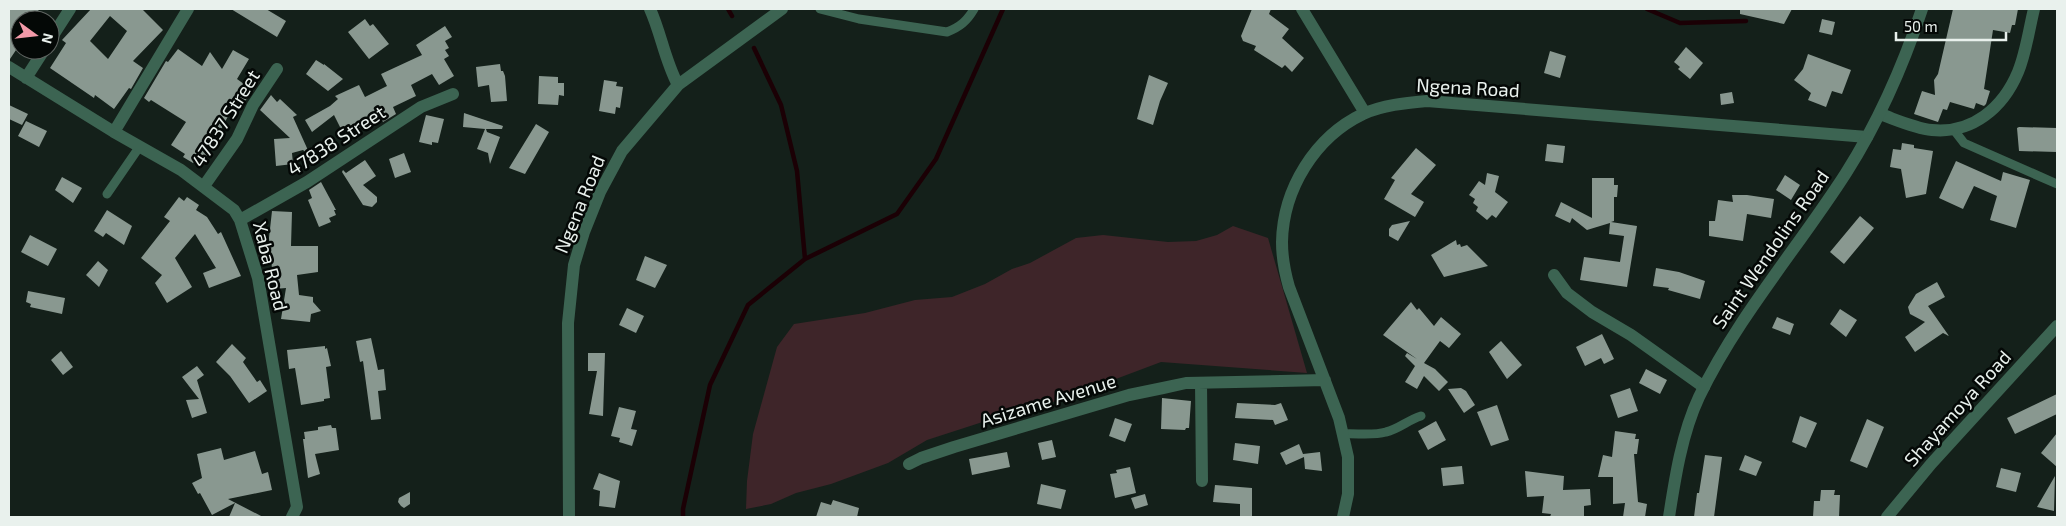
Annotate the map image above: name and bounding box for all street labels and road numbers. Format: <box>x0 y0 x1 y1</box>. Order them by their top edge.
street label: 47837 Street <box>186 65 264 171</box>
street label: Ngena Road <box>1416 73 1520 101</box>
street label: 47838 Street <box>283 100 389 180</box>
street label: Ngena Road <box>549 152 609 256</box>
street label: Saint Wendolins Road <box>1707 166 1833 332</box>
street label: Xaba Road <box>249 219 293 313</box>
street label: Shayamoya Road <box>1899 345 2015 471</box>
street label: Asizame Avenue <box>977 368 1119 432</box>

